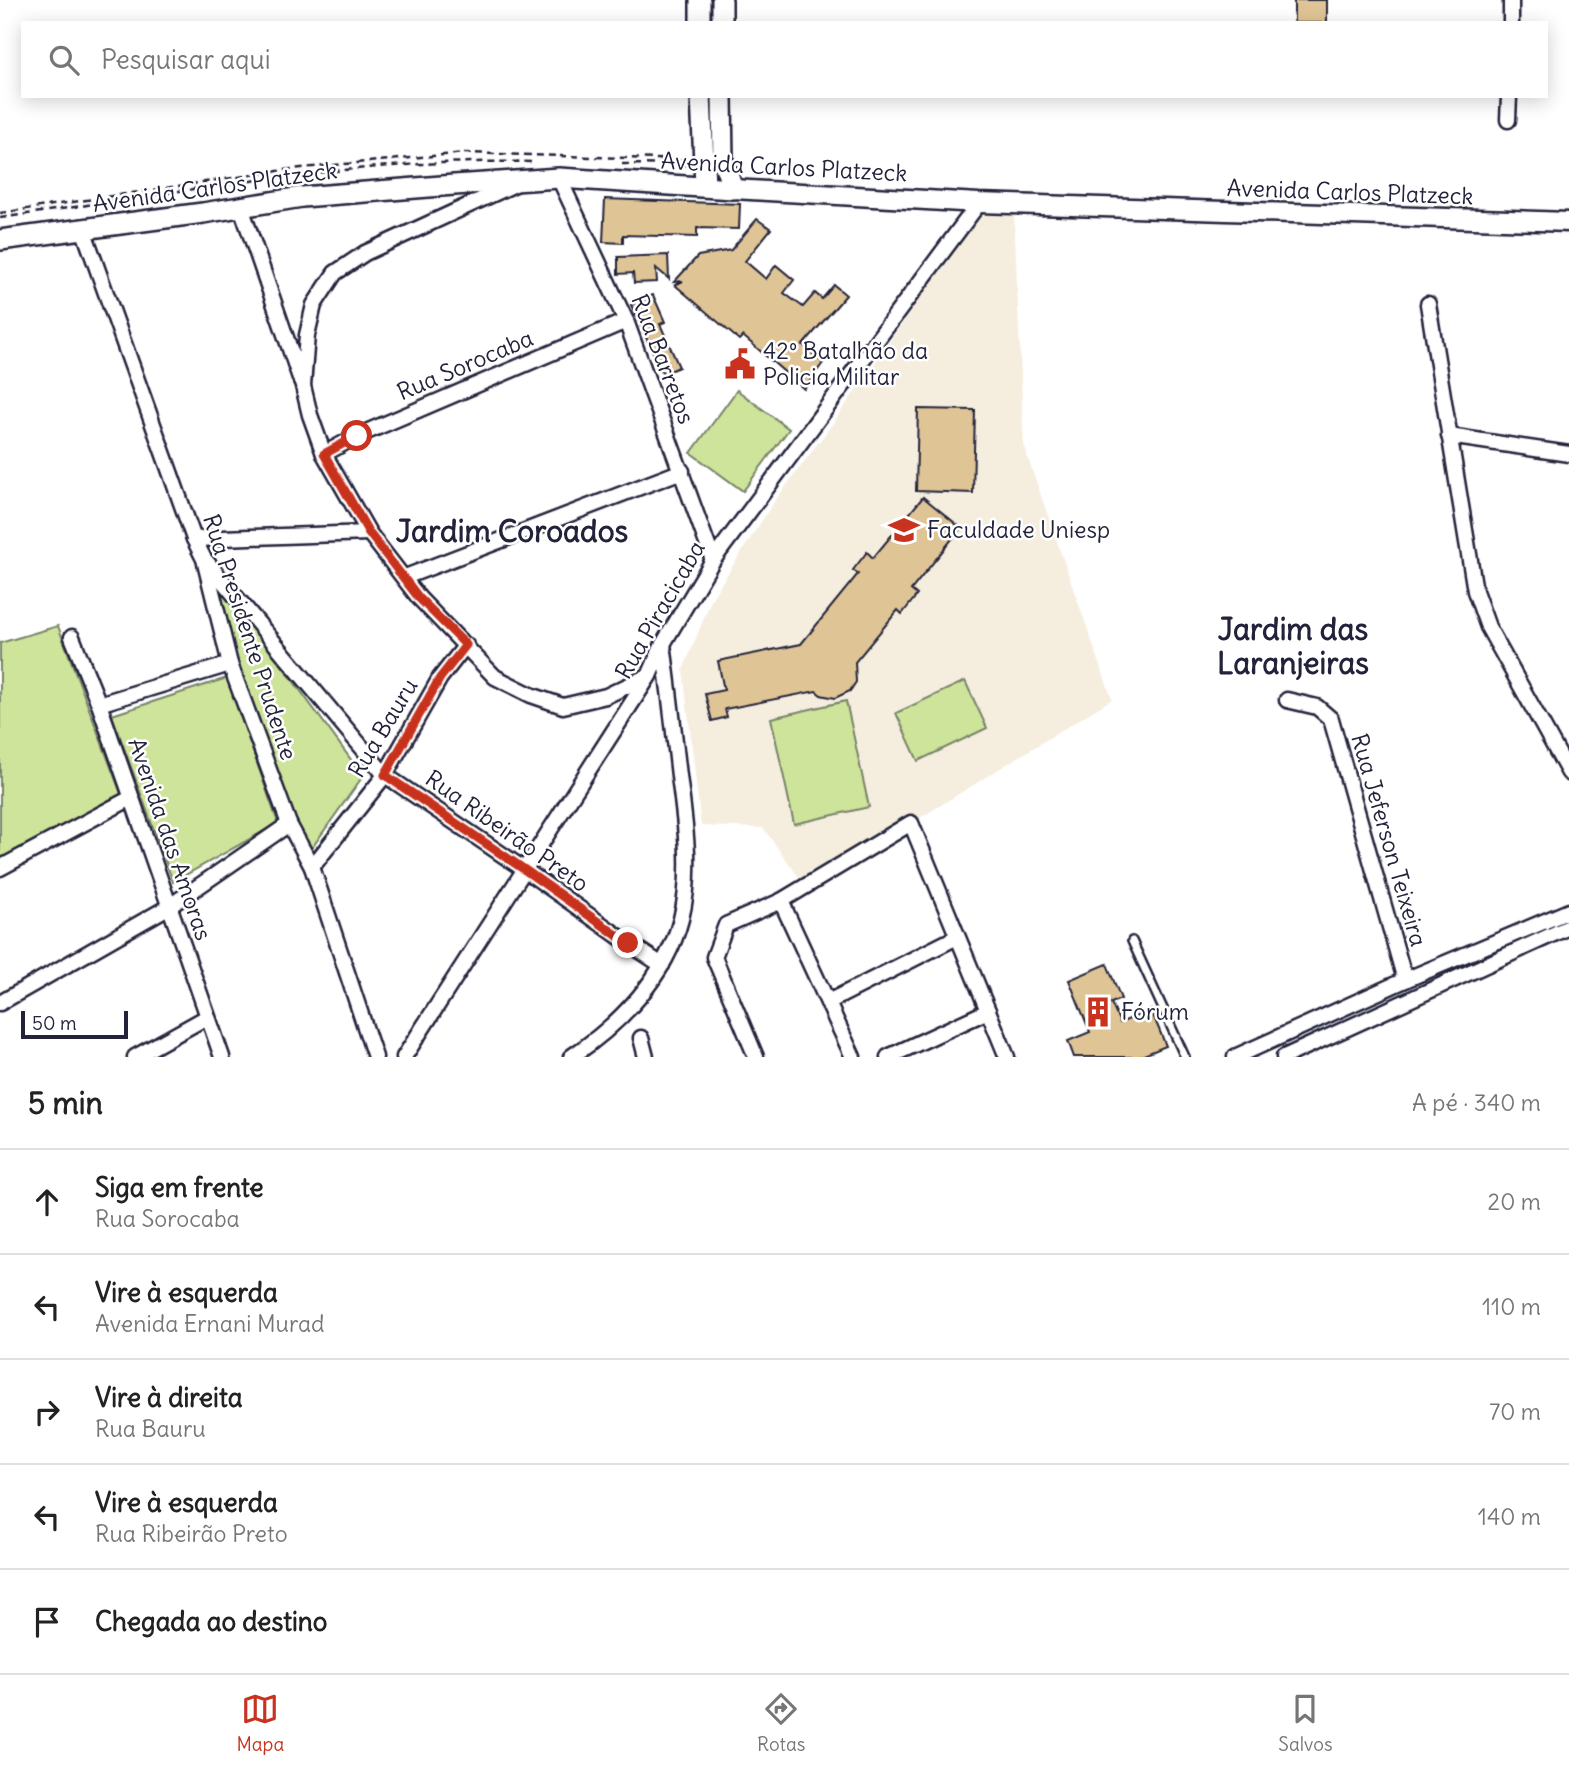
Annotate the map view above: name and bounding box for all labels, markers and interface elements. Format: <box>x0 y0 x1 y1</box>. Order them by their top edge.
search box <box>21 21 1548 98</box>
icon: search <box>45 41 83 79</box>
text: Pesquisar aqui <box>101 43 270 76</box>
street label: Avenida Carlos Platzeck <box>660 146 908 187</box>
street label: Avenida Carlos Platzeck <box>91 155 339 218</box>
street label: Avenida Carlos Platzeck <box>1226 173 1474 210</box>
street label: Rua Barretos <box>626 290 701 428</box>
street label: Rua Sorocaba <box>393 323 537 406</box>
place label: 42º Batalhão da Policia Militar <box>763 336 928 391</box>
public building icon: 42º Batalhão da Policia Militar <box>723 347 757 381</box>
route start <box>341 420 372 451</box>
street label: Rua Presidente Prudente <box>197 510 304 763</box>
district label: Jardim Coroados <box>396 512 628 550</box>
school or university icon: Faculdade Uniesp <box>887 513 921 547</box>
place label: Faculdade Uniesp <box>927 515 1110 544</box>
street label: Rua Piracicaba <box>608 535 711 684</box>
district label: Jardim das Laranjeiras <box>1217 610 1369 682</box>
street label: Rua Bauru <box>342 673 424 783</box>
street label: Rua Jeferson Teixeira <box>1345 730 1434 950</box>
street label: Avenida das Amoras <box>122 734 219 944</box>
street label: Rua Ribeirão Preto <box>420 763 594 898</box>
route end <box>612 927 643 958</box>
building icon: Fórum <box>1081 995 1115 1029</box>
place label: Fórum <box>1121 997 1189 1026</box>
scale bar <box>21 1008 128 1040</box>
text: 50 m <box>32 1011 77 1035</box>
text: 5 min <box>28 1084 103 1122</box>
text: A pé · 340 m <box>1412 1088 1541 1117</box>
text: Siga em frente <box>95 1171 263 1204</box>
icon: ahead <box>28 1183 66 1221</box>
text: 20 m <box>1488 1187 1541 1216</box>
text: Rua Sorocaba <box>95 1204 240 1233</box>
text: Vire à esquerda <box>95 1276 278 1309</box>
icon: left <box>28 1288 66 1326</box>
text: 110 m <box>1482 1292 1541 1321</box>
text: Avenida Ernani Murad <box>95 1309 325 1338</box>
text: Vire à direita <box>95 1381 243 1414</box>
icon: right <box>28 1393 66 1431</box>
text: 70 m <box>1489 1397 1541 1426</box>
text: Rua Bauru <box>95 1414 206 1443</box>
text: Vire à esquerda <box>95 1486 278 1519</box>
icon: left <box>28 1498 66 1536</box>
text: 140 m <box>1478 1502 1541 1531</box>
text: Rua Ribeirão Preto <box>95 1519 288 1548</box>
icon: arrive <box>28 1603 66 1641</box>
text: Chegada ao destino <box>95 1605 327 1638</box>
tab: Mapa <box>236 1690 284 1756</box>
tab: Rotas <box>757 1690 805 1756</box>
tab: Salvos <box>1278 1690 1333 1756</box>

